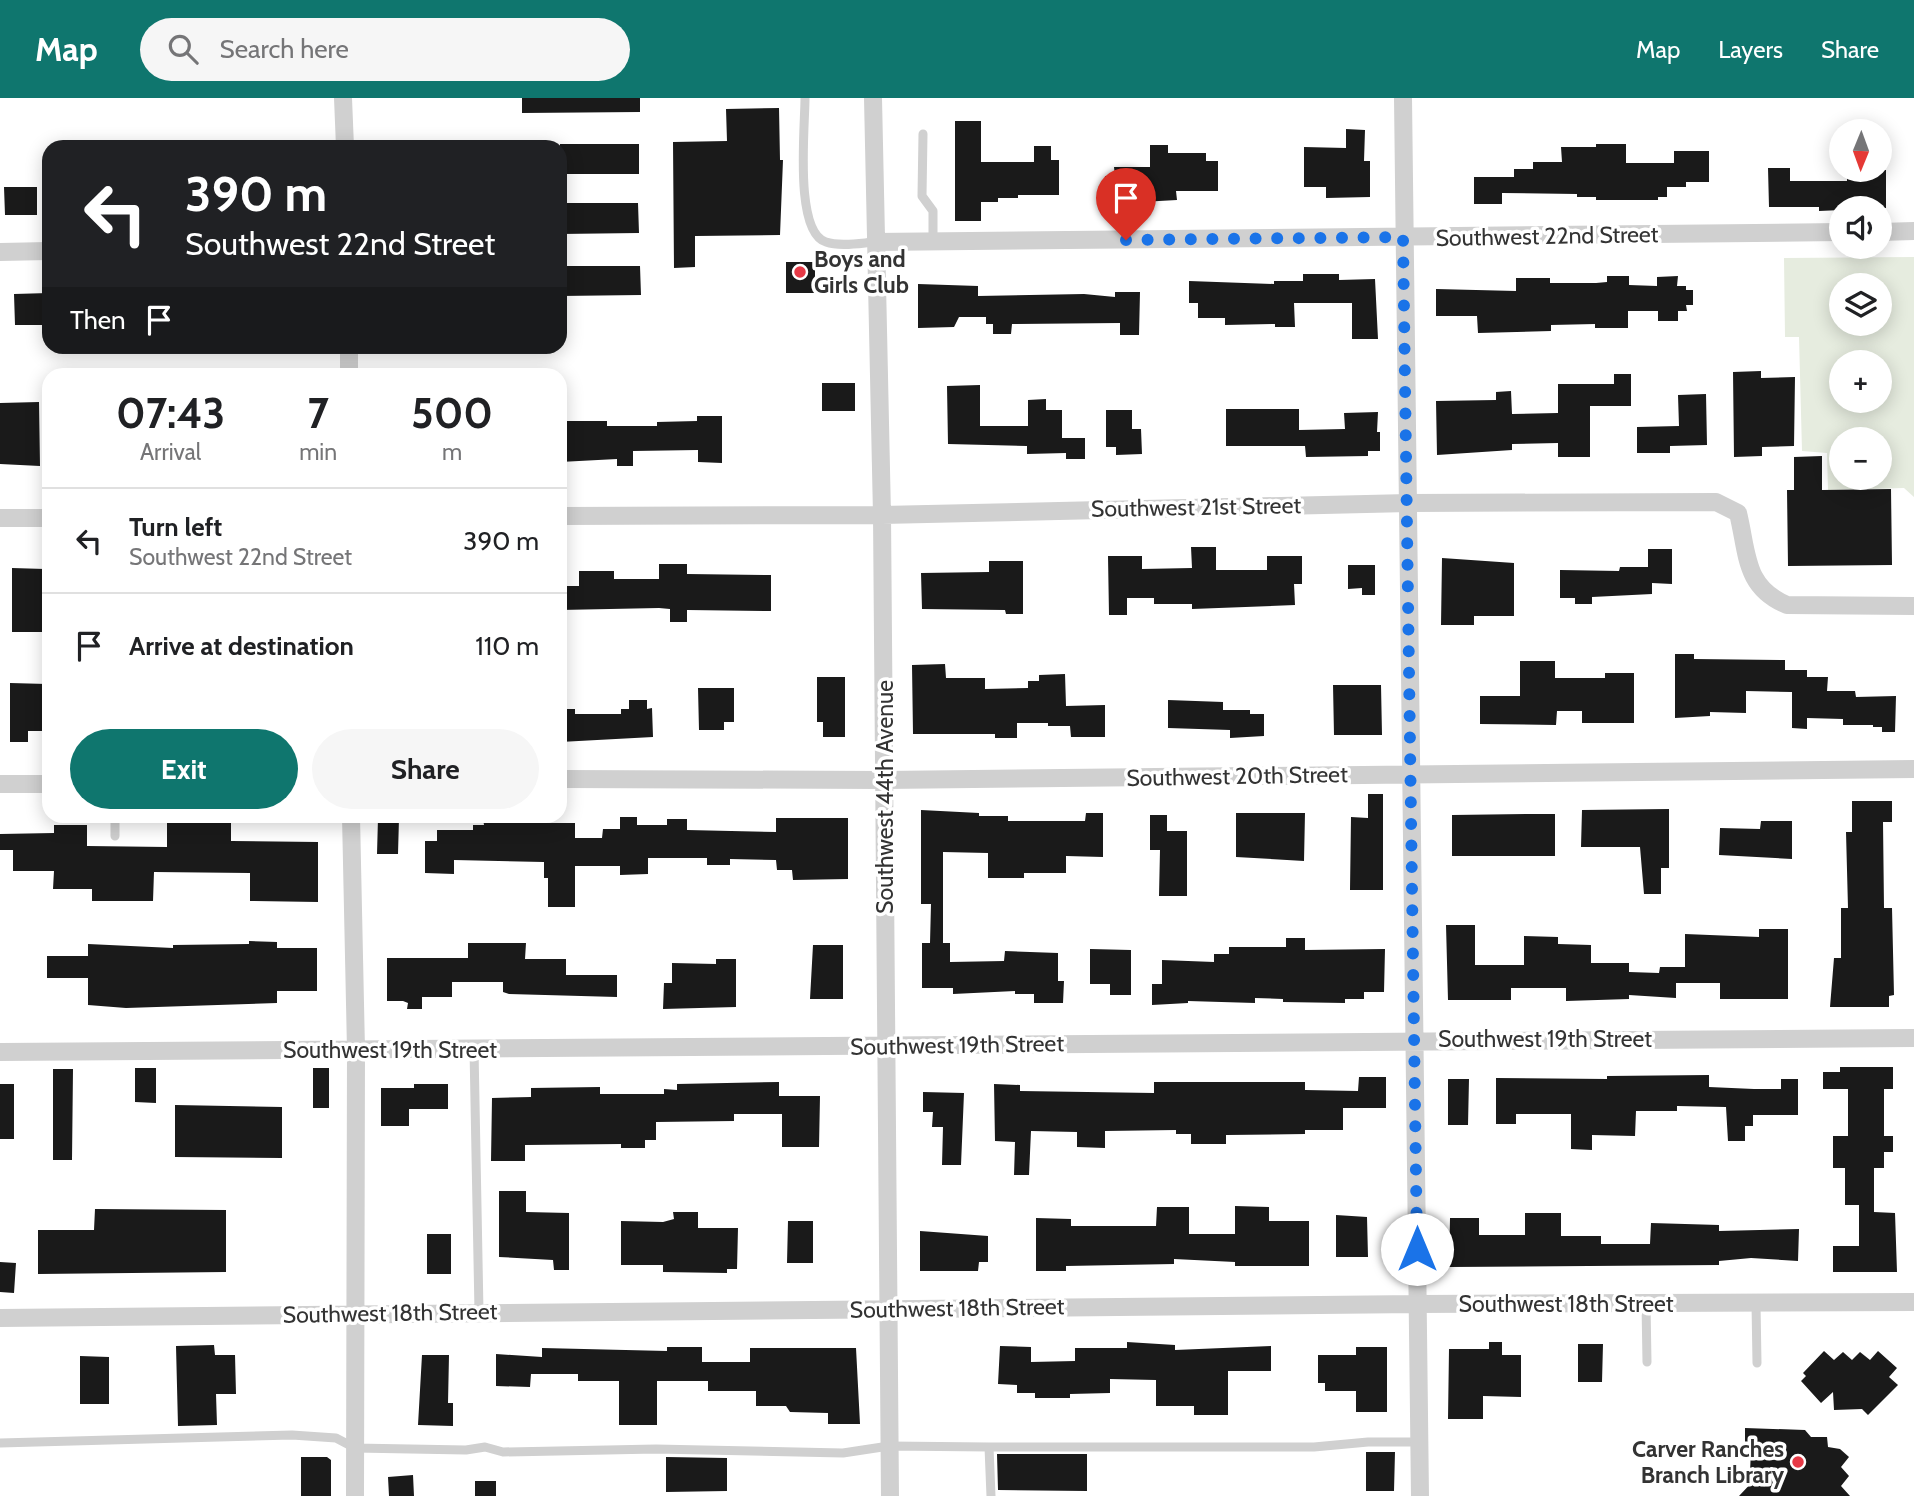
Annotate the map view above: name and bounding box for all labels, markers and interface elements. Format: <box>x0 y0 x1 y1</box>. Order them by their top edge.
search box <box>140 18 630 81</box>
text: Map <box>35 29 98 69</box>
icon: search <box>164 30 202 68</box>
text: Search here <box>220 33 349 65</box>
text: Map <box>1636 35 1680 64</box>
text: Layers <box>1718 35 1783 64</box>
text: Share <box>1821 35 1879 64</box>
north arrow <box>1829 119 1892 182</box>
map controls <box>1829 119 1892 490</box>
text: 390 m <box>185 164 327 223</box>
icon: left <box>70 168 161 259</box>
pin <box>1096 168 1156 240</box>
icon: arrive <box>1107 179 1145 217</box>
button: sound <box>1829 196 1892 259</box>
street label: Southwest 22nd Street <box>1435 220 1659 252</box>
text: Southwest 22nd Street <box>185 224 495 263</box>
place label: Boys and Girls Club <box>814 245 909 299</box>
marker: Boys and Girls Club <box>792 264 808 280</box>
button: layers <box>1829 273 1892 336</box>
icon: arrive <box>140 301 178 339</box>
text: Then <box>70 304 126 336</box>
button: + <box>1829 350 1892 413</box>
text: 07:43 <box>116 387 225 439</box>
text: 7 <box>307 387 329 439</box>
text: 500 <box>411 387 493 439</box>
button: − <box>1829 427 1892 490</box>
text: Arrival <box>140 438 201 466</box>
text: min <box>299 438 337 466</box>
text: m <box>442 438 462 466</box>
street label: Southwest 21st Street <box>1091 491 1302 523</box>
text: Turn left <box>129 511 222 543</box>
icon: left <box>70 522 108 560</box>
text: 390 m <box>463 525 539 557</box>
text: Southwest 22nd Street <box>129 543 352 571</box>
icon: arrive <box>70 627 108 665</box>
text: Arrive at destination <box>129 630 354 662</box>
text: 110 m <box>475 630 539 662</box>
street label: Southwest 44th Avenue <box>871 680 899 914</box>
button: Exit <box>70 729 298 809</box>
button: Share <box>312 729 539 809</box>
street label: Southwest 20th Street <box>1126 760 1348 792</box>
street label: Southwest 19th Street <box>1438 1025 1652 1053</box>
street label: Southwest 19th Street <box>850 1029 1064 1061</box>
street label: Southwest 19th Street <box>283 1036 497 1064</box>
position arrow <box>1380 1212 1454 1286</box>
street label: Southwest 18th Street <box>1459 1290 1674 1318</box>
street label: Southwest 18th Street <box>849 1292 1065 1324</box>
street label: Southwest 18th Street <box>282 1297 498 1329</box>
place label: Carver Ranches Branch Library <box>1632 1435 1785 1489</box>
marker: Carver Ranches Branch Library <box>1790 1454 1806 1470</box>

